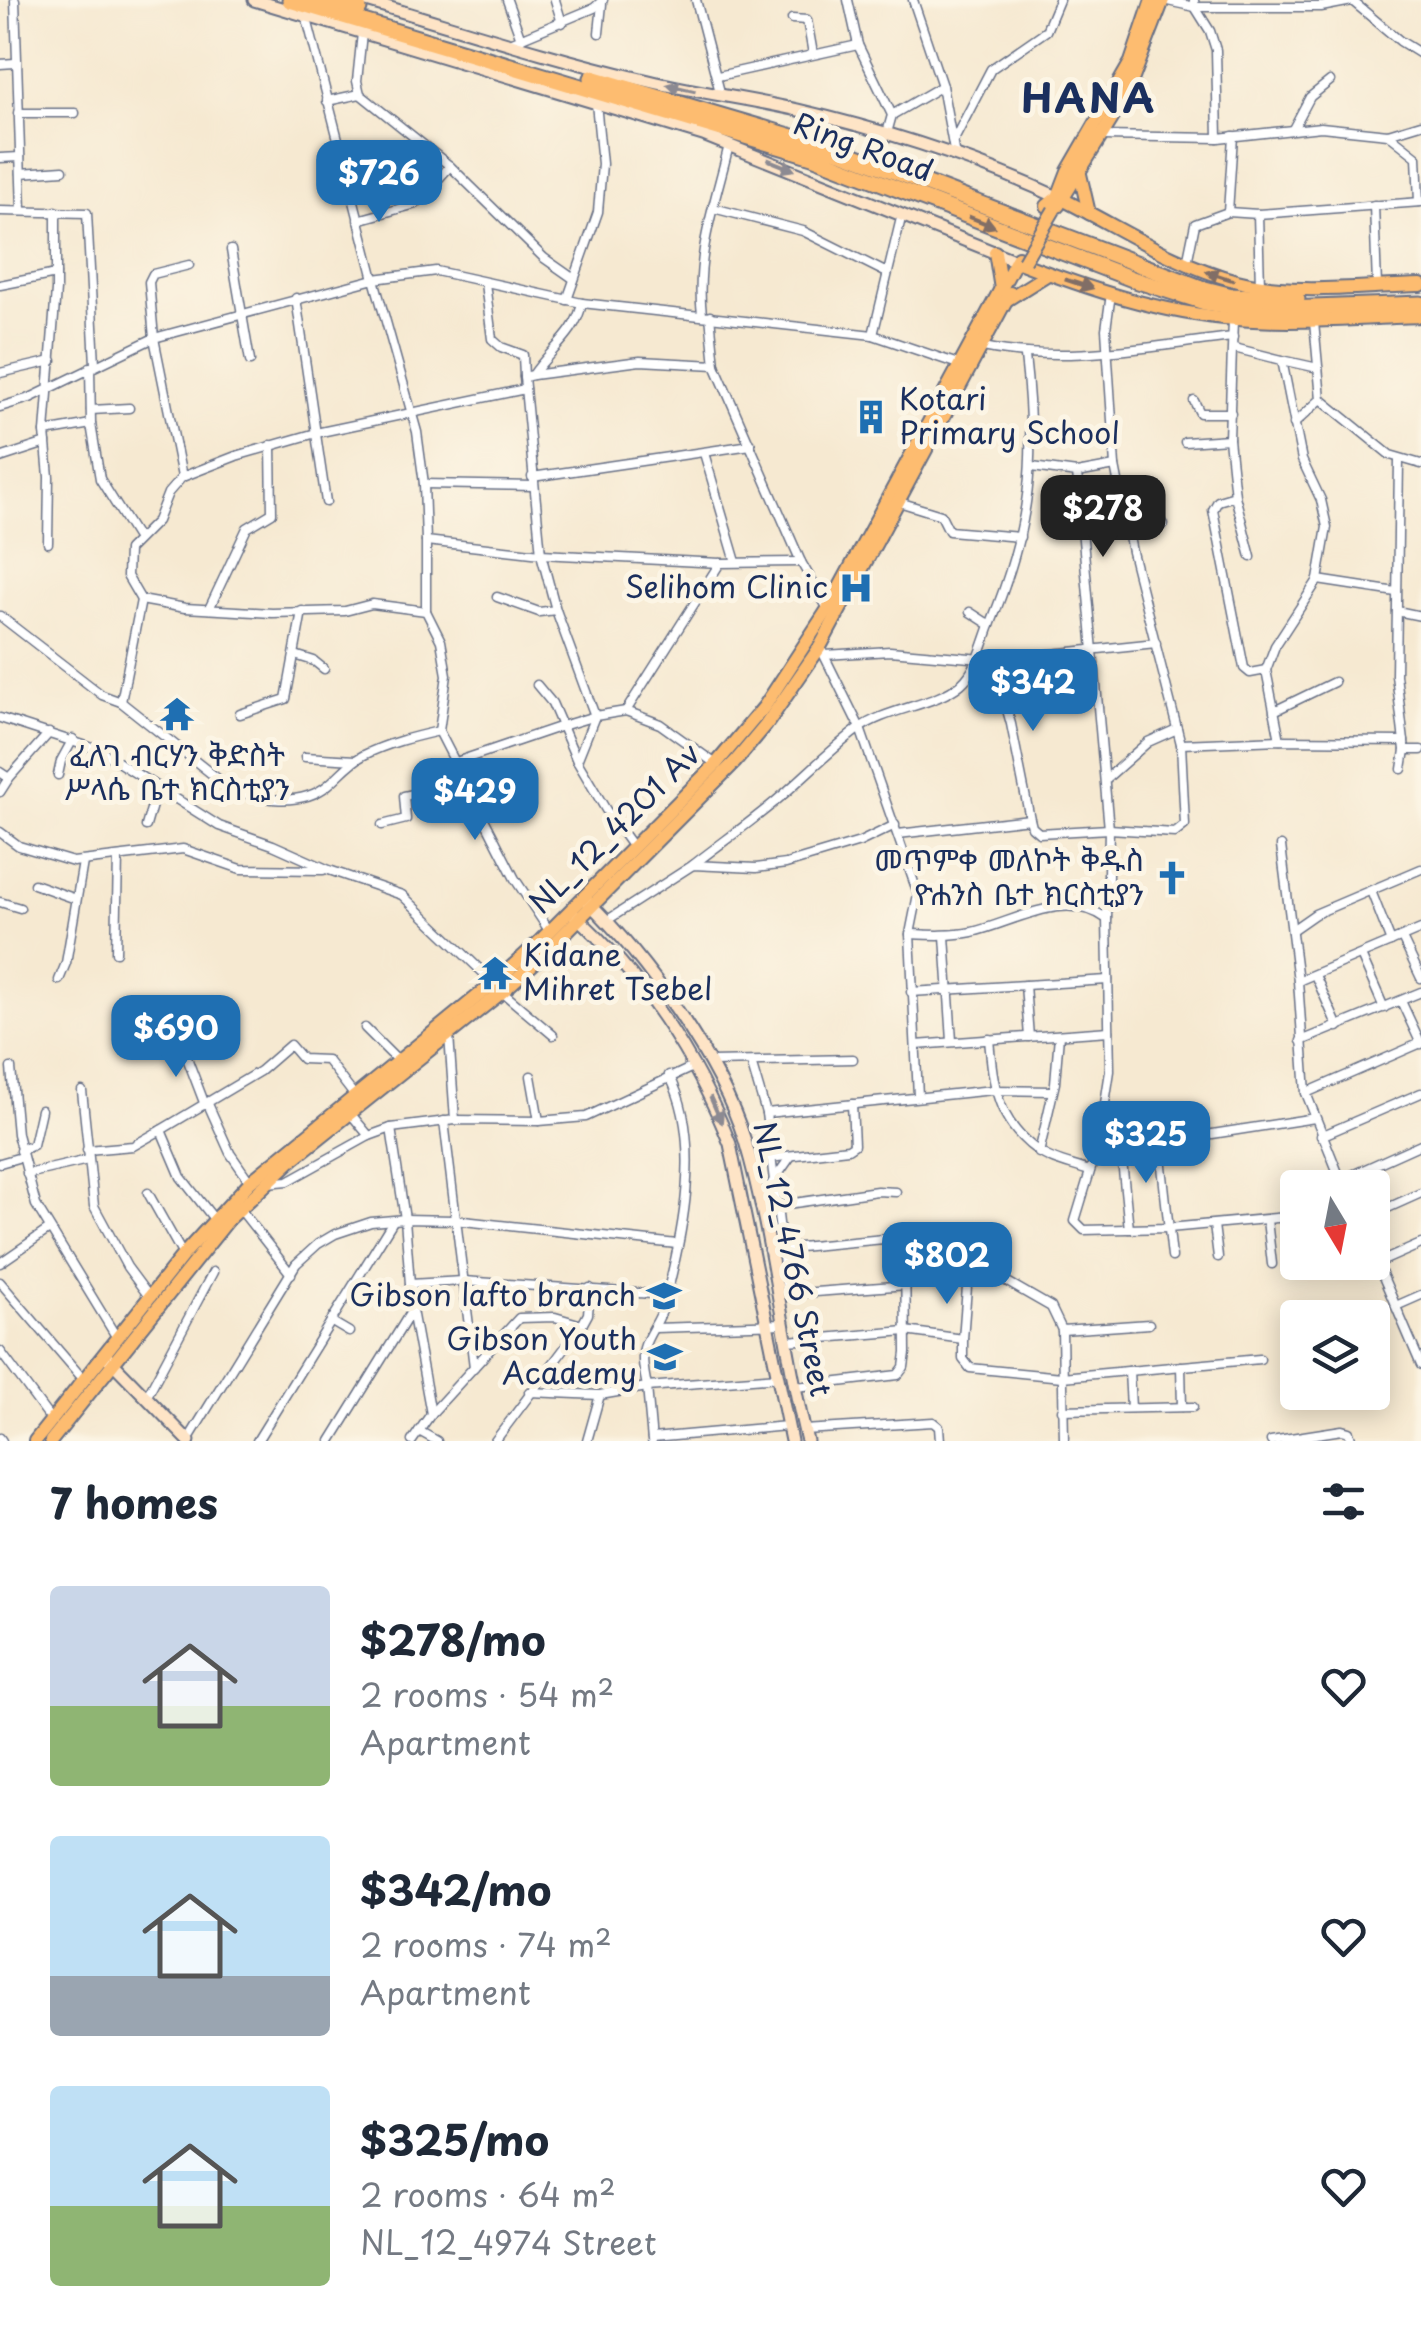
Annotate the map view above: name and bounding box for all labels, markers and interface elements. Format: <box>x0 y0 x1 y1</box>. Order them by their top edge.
district label: HANA <box>1021 66 1157 127</box>
one-way arrow <box>665 80 696 95</box>
street label: Ring Road <box>788 100 940 192</box>
pin: $726 <box>320 140 438 225</box>
text: $726 <box>338 148 420 196</box>
one-way arrow <box>766 158 796 173</box>
one-way arrow <box>967 214 997 230</box>
one-way arrow <box>1205 267 1235 282</box>
one-way arrow <box>1065 277 1095 292</box>
place label: Kotari Primary School <box>899 375 1120 454</box>
building icon: Kotari Primary School <box>852 398 890 436</box>
pin: $278 <box>1044 475 1162 560</box>
text: $278 <box>1063 483 1143 531</box>
place label: Selihom Clinic <box>625 563 828 608</box>
hospital icon: Selihom Clinic <box>837 569 875 607</box>
pin: $342 <box>974 649 1092 734</box>
text: $342 <box>990 657 1076 705</box>
temple icon: ፈለገ ብርሃን ቅድስት ሥላሴ ቤተ ክርስቲያን <box>158 695 196 733</box>
place label: ፈለገ ብርሃን ቅድስት ሥላሴ ቤተ ክርስቲያን <box>64 731 290 810</box>
street label: NL_12_4201 Av <box>517 731 709 923</box>
pin: $429 <box>416 758 534 843</box>
text: $429 <box>434 766 516 814</box>
place label: መጥምቀ መለኮት ቅዱስ ዮሐንስ ቤተ ክርስቲያን <box>874 836 1144 915</box>
church icon: መጥምቀ መለኮት ቅዱስ ዮሐንስ ቤተ ክርስቲያን <box>1153 859 1191 897</box>
place label: Kidane Mihret Tsebel <box>523 931 712 1010</box>
temple icon: Kidane Mihret Tsebel <box>476 954 514 992</box>
pin: $690 <box>117 995 235 1080</box>
text: $690 <box>133 1003 219 1051</box>
one-way arrow <box>708 1095 724 1125</box>
pin: $325 <box>1087 1101 1205 1186</box>
text: $325 <box>1104 1109 1188 1157</box>
street label: NL_12_4766 Street <box>743 1117 846 1400</box>
north arrow <box>1280 1170 1390 1280</box>
map controls <box>1280 1170 1390 1410</box>
pin: $802 <box>888 1222 1006 1307</box>
text: $802 <box>904 1230 990 1278</box>
place label: Gibson lafto branch <box>349 1271 636 1316</box>
school or university icon: Gibson lafto branch <box>645 1277 683 1315</box>
button: layers <box>1280 1300 1390 1410</box>
place label: Gibson Youth Academy <box>446 1315 637 1394</box>
school or university icon: Gibson Youth Academy <box>646 1338 684 1376</box>
text: 7 homes <box>50 1470 218 1533</box>
icon: filters <box>1316 1474 1371 1529</box>
text: $278/mo <box>360 1607 546 1670</box>
icon: home <box>130 1626 250 1746</box>
icon: heart <box>1316 1659 1371 1714</box>
text: 2 rooms · 54 m² <box>360 1670 614 1718</box>
text: Apartment <box>360 1718 531 1766</box>
text: $342/mo <box>360 1857 551 1920</box>
icon: home <box>130 1876 250 1996</box>
icon: heart <box>1316 1909 1371 1964</box>
text: 2 rooms · 74 m² <box>360 1920 612 1968</box>
text: Apartment <box>360 1968 531 2016</box>
text: $325/mo <box>360 2107 549 2170</box>
icon: home <box>130 2126 250 2246</box>
icon: heart <box>1316 2159 1371 2214</box>
text: 2 rooms · 64 m² <box>360 2170 616 2218</box>
text: NL_12_4974 Street <box>360 2218 656 2266</box>

